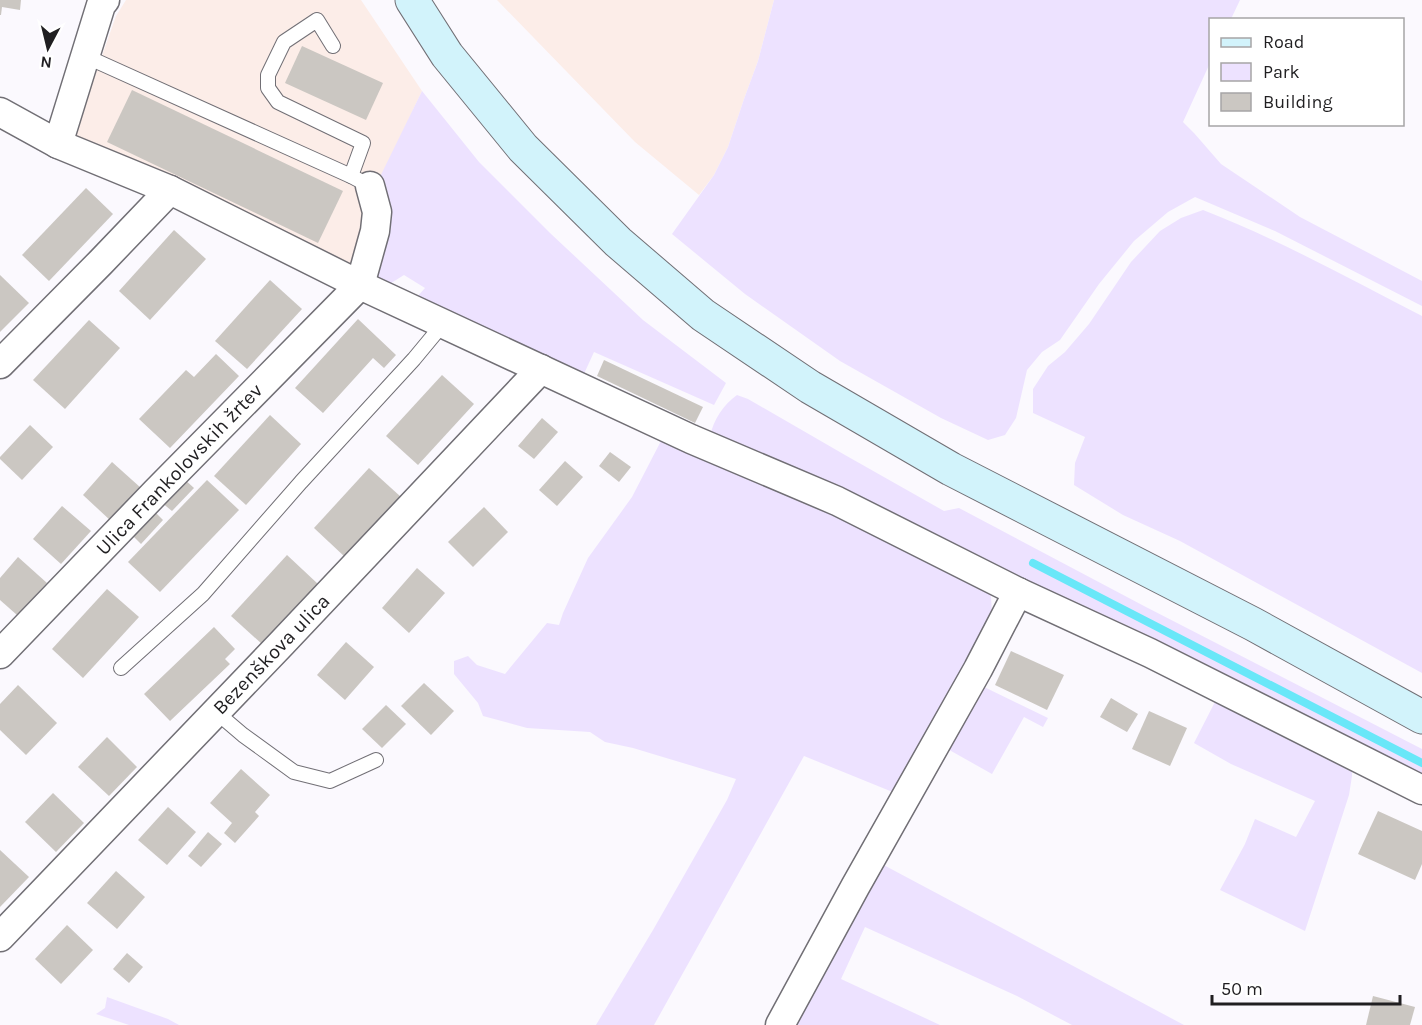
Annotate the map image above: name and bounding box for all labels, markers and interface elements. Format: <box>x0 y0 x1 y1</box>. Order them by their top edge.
north arrow <box>18 18 78 78</box>
legend <box>1209 18 1404 126</box>
text: Road <box>1263 31 1304 53</box>
text: N <box>39 52 53 73</box>
text: Park <box>1263 61 1300 83</box>
text: Building <box>1263 91 1333 113</box>
street label: Ulica Frankolovskih žrtev <box>91 379 267 560</box>
street label: Bezenškova ulica <box>208 590 335 719</box>
scale bar <box>1212 968 1400 1006</box>
text: 50 m <box>1221 978 1263 1000</box>

